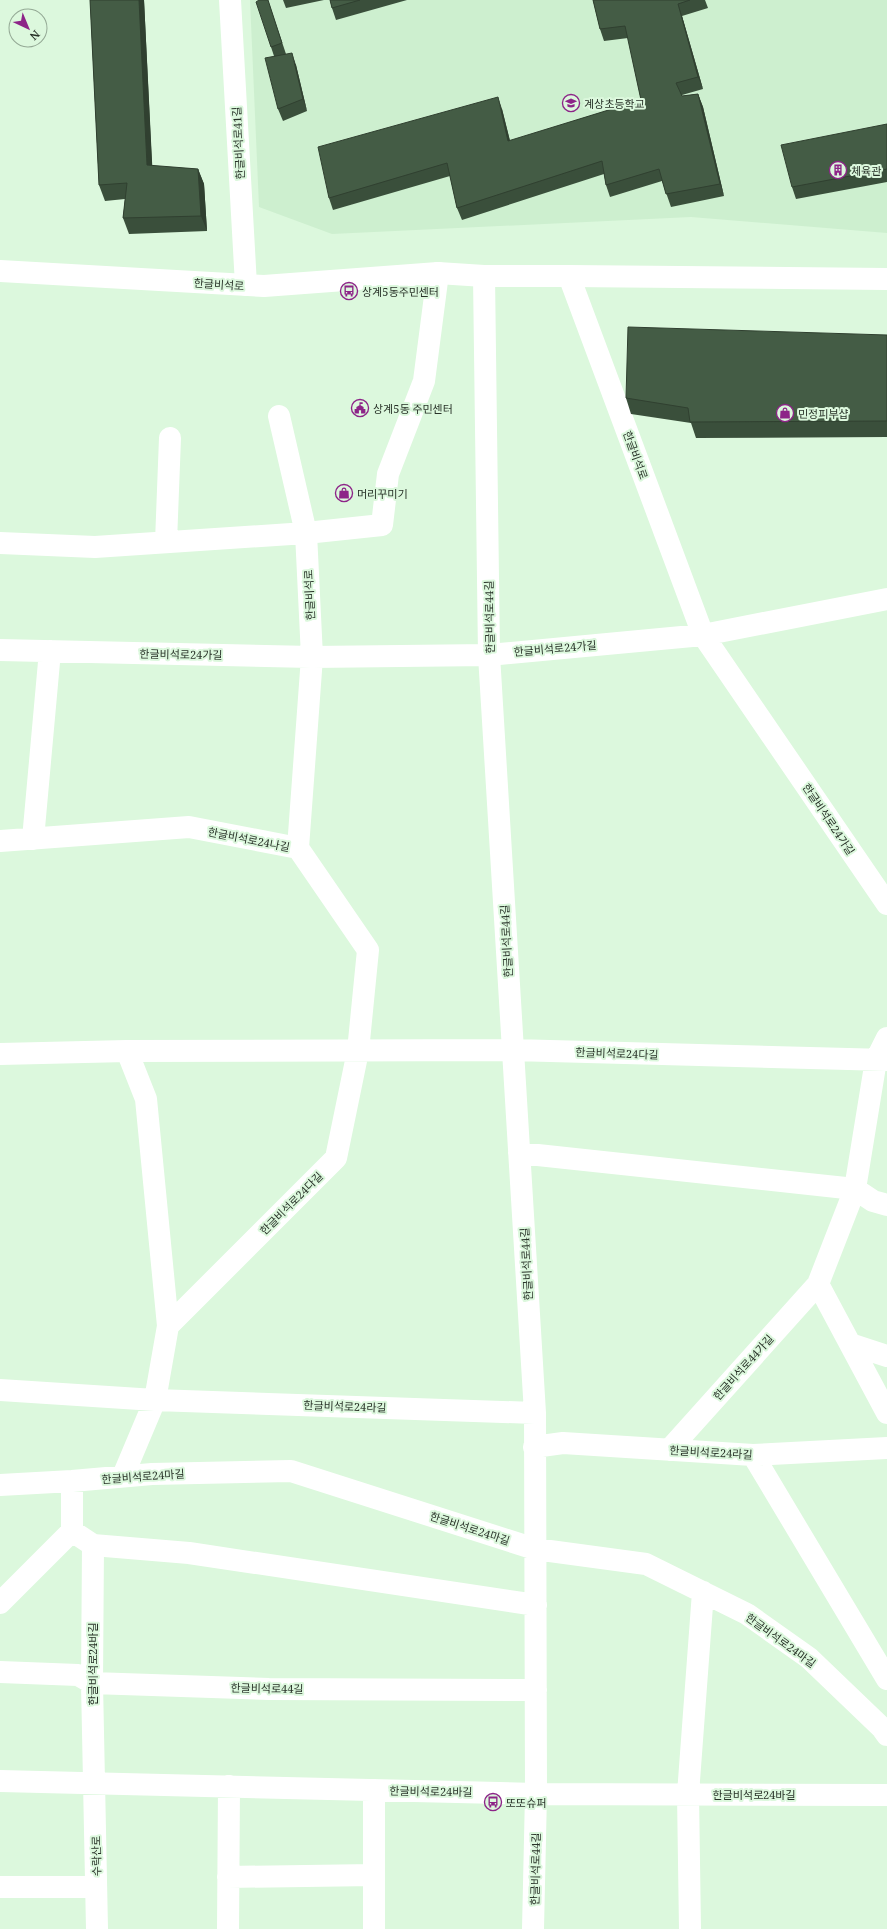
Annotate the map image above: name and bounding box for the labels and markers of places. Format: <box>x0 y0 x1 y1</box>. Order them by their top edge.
school or university icon: 계상초등학교 <box>561 93 581 113</box>
place label: 계상초등학교 <box>584 96 645 111</box>
building icon: 체육관 <box>828 160 848 180</box>
place label: 체육관 <box>851 163 881 178</box>
bus stop icon: 상계5동주민센터 <box>339 281 359 301</box>
place label: 상계5동주민센터 <box>362 284 439 299</box>
public building icon: 상계5동 주민센터 <box>350 398 370 418</box>
place label: 상계5동 주민센터 <box>373 401 453 416</box>
shop icon: 민정피부샵 <box>775 403 795 423</box>
place label: 민정피부샵 <box>798 406 849 421</box>
shop icon: 머리꾸미기 <box>334 483 354 503</box>
place label: 머리꾸미기 <box>357 486 408 501</box>
bus stop icon: 또또슈퍼 <box>483 1792 503 1812</box>
place label: 또또슈퍼 <box>506 1795 546 1810</box>

